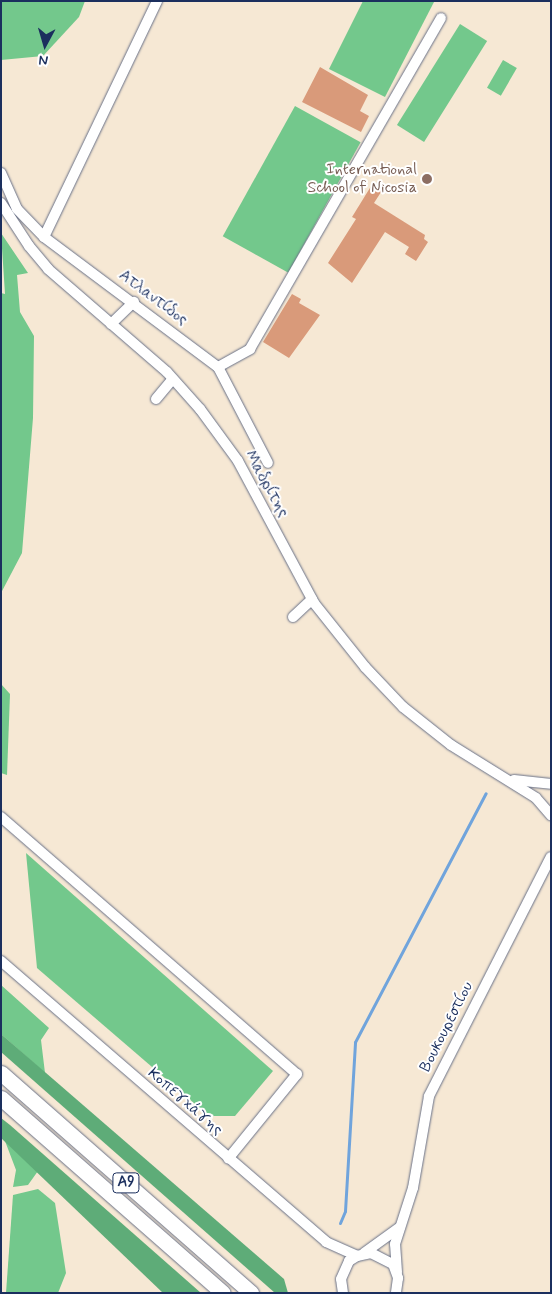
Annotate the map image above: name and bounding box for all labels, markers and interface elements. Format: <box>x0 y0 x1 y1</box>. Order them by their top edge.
north arrow <box>20 20 70 70</box>
text: N <box>38 50 49 69</box>
place label: International School of Nicosia <box>306 160 417 198</box>
marker: International School of Nicosia <box>421 173 433 185</box>
street label: Ατλαντίδος <box>115 266 191 330</box>
street label: Μαδρίτης <box>240 447 292 521</box>
street label: Βουκουρεστίου <box>416 979 478 1075</box>
street label: Κοπεγχάγης <box>144 1064 226 1140</box>
road number: A9 <box>112 1170 140 1196</box>

